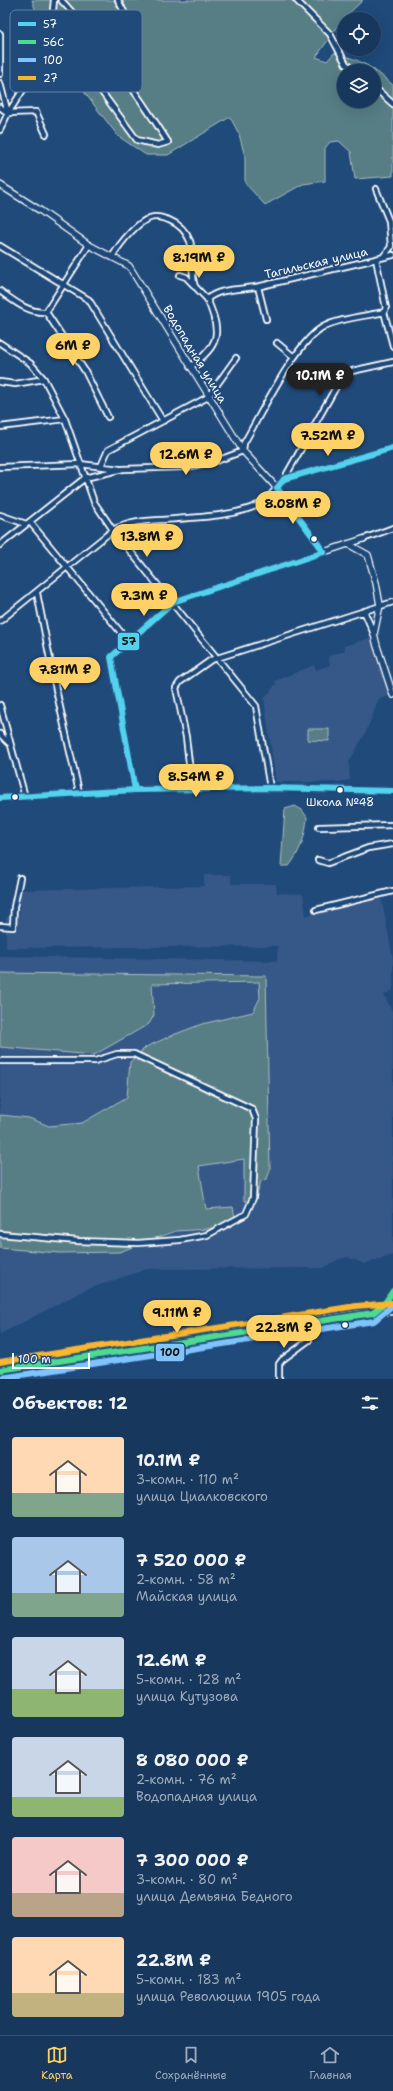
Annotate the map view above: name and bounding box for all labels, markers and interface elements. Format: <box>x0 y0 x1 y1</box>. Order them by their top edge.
legend <box>10 10 142 92</box>
map controls <box>337 12 381 108</box>
button: locate <box>337 12 381 56</box>
text: 57 <box>43 17 57 32</box>
text: 56С <box>43 35 64 50</box>
text: 100 <box>43 53 63 68</box>
button: layers <box>337 64 381 108</box>
text: 27 <box>43 71 58 86</box>
street label: Тагильская улица <box>263 243 370 283</box>
pin: 8.19M ₽ <box>162 245 236 279</box>
text: 8.19M ₽ <box>173 249 225 266</box>
street label: Водопадная улица <box>159 302 231 406</box>
pin: 6M ₽ <box>49 333 97 367</box>
text: 6M ₽ <box>55 337 91 354</box>
pin: 10.1M ₽ <box>283 363 357 397</box>
text: 10.1M ₽ <box>295 367 345 384</box>
pin: 7.52M ₽ <box>291 423 365 457</box>
text: 7.52M ₽ <box>300 427 356 444</box>
pin: 12.6M ₽ <box>149 442 223 476</box>
text: 12.6M ₽ <box>159 446 213 463</box>
pin: 8.08M ₽ <box>256 491 330 525</box>
text: 8.08M ₽ <box>264 495 322 512</box>
pin: 13.8M ₽ <box>110 524 184 558</box>
text: 13.8M ₽ <box>120 528 174 545</box>
unlabelled marker <box>309 534 319 544</box>
pin: 7.3M ₽ <box>111 583 177 617</box>
text: 7.3M ₽ <box>120 587 168 604</box>
line badge: 57 <box>117 632 140 651</box>
text: 57 <box>122 634 137 649</box>
pin: 7.81M ₽ <box>28 657 102 691</box>
text: 7.81M ₽ <box>38 661 92 678</box>
pin: 8.54M ₽ <box>159 764 233 798</box>
text: 8.54M ₽ <box>168 768 224 785</box>
marker: Школа №48 <box>335 785 345 795</box>
unlabelled marker <box>10 792 20 802</box>
place label: Школа №48 <box>306 795 374 810</box>
pin: 9.11M ₽ <box>140 1300 214 1334</box>
text: 9.11M ₽ <box>152 1304 202 1321</box>
pin: 22.8M ₽ <box>247 1315 321 1349</box>
text: 22.8M ₽ <box>255 1319 313 1336</box>
unlabelled marker <box>340 1320 350 1330</box>
line badge: 100 <box>155 1343 185 1362</box>
text: 100 <box>160 1345 180 1360</box>
scale bar <box>12 1351 90 1370</box>
text: 100 m <box>18 1352 51 1367</box>
text: Объектов: 12 <box>12 1392 128 1414</box>
icon: filters <box>359 1392 381 1414</box>
text: 10.1M ₽ <box>136 1449 200 1471</box>
icon: home <box>44 1453 92 1501</box>
text: 3-комн. · 110 m² <box>136 1471 239 1488</box>
text: улица Циалковского <box>136 1488 268 1505</box>
text: 7 520 000 ₽ <box>136 1549 247 1571</box>
icon: home <box>44 1553 92 1601</box>
text: 2-комн. · 58 m² <box>136 1571 236 1588</box>
text: Майская улица <box>136 1588 237 1605</box>
text: 12.6M ₽ <box>136 1649 207 1671</box>
icon: home <box>44 1653 92 1701</box>
text: 5-комн. · 128 m² <box>136 1671 241 1688</box>
text: улица Кутузова <box>136 1688 238 1705</box>
text: 8 080 000 ₽ <box>136 1749 249 1771</box>
icon: home <box>44 1753 92 1801</box>
text: 2-комн. · 76 m² <box>136 1771 237 1788</box>
text: Водопадная улица <box>136 1788 257 1805</box>
text: 7 300 000 ₽ <box>136 1849 249 1871</box>
icon: home <box>44 1853 92 1901</box>
text: 3-комн. · 80 m² <box>136 1871 238 1888</box>
text: улица Демьяна Бедного <box>136 1888 293 1905</box>
text: 22.8M ₽ <box>136 1949 211 1971</box>
icon: home <box>44 1953 92 2001</box>
text: 5-комн. · 183 m² <box>136 1971 242 1988</box>
text: улица Революции 1905 года <box>136 1988 320 2005</box>
tab: Карта <box>41 2044 73 2083</box>
tab: Сохранённые <box>155 2044 227 2083</box>
tab: Главная <box>309 2044 352 2083</box>

